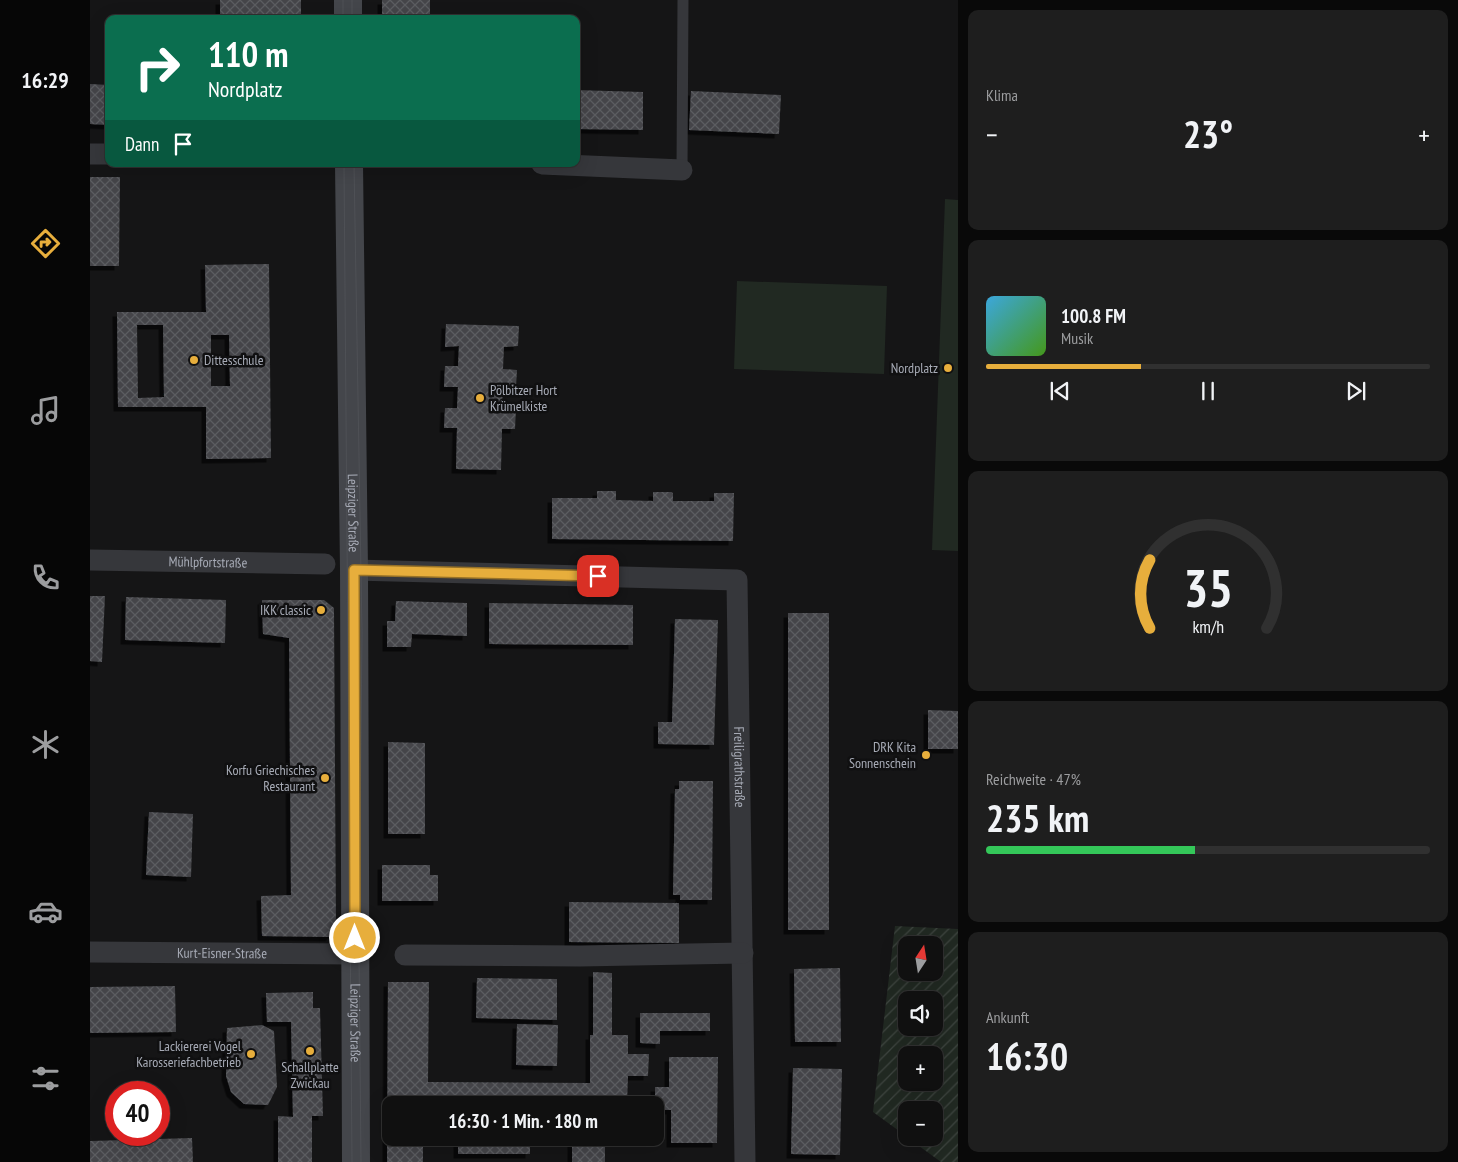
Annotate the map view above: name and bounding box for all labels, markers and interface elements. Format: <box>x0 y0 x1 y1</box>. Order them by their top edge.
text: 110 m <box>208 31 289 77</box>
icon: right <box>125 35 190 100</box>
text: 16:29 <box>21 66 69 94</box>
text: Nordplatz <box>208 75 282 103</box>
text: Klima <box>986 85 1018 105</box>
text: 23° <box>1183 109 1233 158</box>
text: − <box>986 116 998 153</box>
text: + <box>1418 116 1430 153</box>
icon: arrive <box>169 130 197 158</box>
text: Dann <box>125 132 159 156</box>
icon: directions <box>28 226 63 261</box>
text: 100.8 FM <box>1061 304 1126 328</box>
text: Musik <box>1061 328 1093 348</box>
place label: Dittesschule <box>204 351 264 369</box>
marker: Dittesschule <box>188 354 200 366</box>
place label: Nordplatz <box>891 359 938 377</box>
marker: Nordplatz <box>942 362 954 374</box>
icon: previous <box>1046 377 1074 405</box>
icon: pause <box>1194 377 1222 405</box>
icon: next <box>1342 377 1370 405</box>
place label: Pölbitzer Hort Krümelkiste <box>490 381 557 415</box>
marker: Pölbitzer Hort Krümelkiste <box>474 392 486 404</box>
icon: music <box>28 393 63 428</box>
street label: Leipziger Straße <box>344 474 363 553</box>
street label: Mühlpfortstraße <box>168 552 248 572</box>
text: 35 <box>1183 554 1233 621</box>
pin <box>577 555 619 597</box>
icon: phone <box>28 560 63 595</box>
icon: arrive <box>584 562 612 590</box>
place label: IKK classic <box>260 601 311 619</box>
marker: IKK classic <box>315 604 327 616</box>
text: km/h <box>1192 615 1224 638</box>
street label: Freiligrathstraße <box>730 726 749 808</box>
icon: climate <box>28 727 63 762</box>
place label: DRK Kita Sonnenschein <box>849 738 916 772</box>
marker: DRK Kita Sonnenschein <box>920 749 932 761</box>
place label: Korfu Griechisches Restaurant <box>226 761 315 795</box>
text: Reichweite · 47% <box>986 769 1081 789</box>
marker: Korfu Griechisches Restaurant <box>319 772 331 784</box>
text: 235 km <box>986 793 1089 842</box>
icon: car <box>28 894 63 929</box>
position arrow <box>328 911 380 963</box>
north arrow <box>898 936 942 981</box>
map controls <box>898 936 943 1146</box>
street label: Kurt-Eisner-Straße <box>177 944 267 962</box>
street label: Leipziger Straße <box>346 984 365 1063</box>
button: sound <box>898 991 943 1036</box>
text: Ankunft <box>986 1007 1029 1027</box>
text: 16:30 <box>986 1031 1068 1080</box>
place label: Lackiererei Vogel Karosseriefachbetrieb <box>136 1037 242 1071</box>
marker: Schallplatte Zwickau <box>304 1045 316 1057</box>
button: + <box>898 1046 943 1091</box>
marker: Lackiererei Vogel Karosseriefachbetrieb <box>245 1048 257 1060</box>
place label: Schallplatte Zwickau <box>281 1058 339 1092</box>
icon: filters <box>28 1061 63 1096</box>
speed limit sign: 40 <box>105 1081 170 1146</box>
button: − <box>898 1101 943 1146</box>
text: 16:30 · 1 Min. · 180 m <box>448 1109 598 1133</box>

